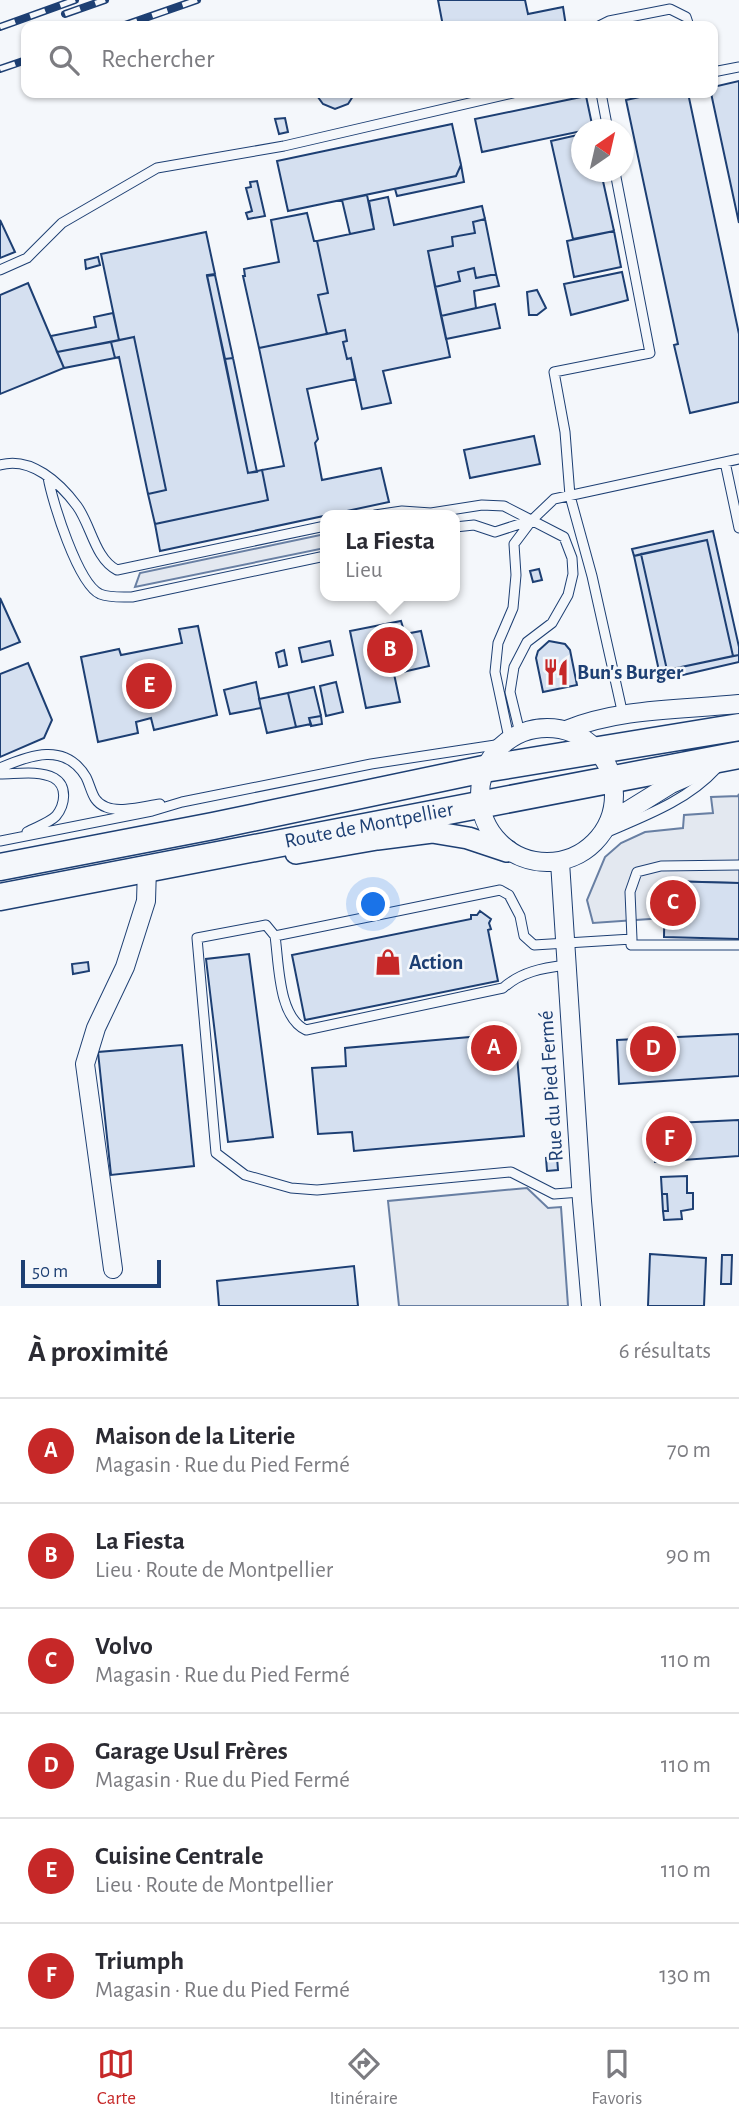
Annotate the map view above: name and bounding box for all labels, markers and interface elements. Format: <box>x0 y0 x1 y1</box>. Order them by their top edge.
search box <box>21 21 718 98</box>
icon: search <box>45 41 83 79</box>
text: Rechercher <box>101 46 214 72</box>
north arrow <box>571 119 634 182</box>
popup <box>320 510 460 601</box>
text: La Fiesta <box>345 528 435 554</box>
text: Lieu <box>345 559 383 582</box>
pin: B <box>367 624 413 676</box>
restaurant icon: Bun's Burger <box>541 657 571 687</box>
pin: E <box>126 660 172 712</box>
place label: Bun's Burger <box>577 662 684 683</box>
street label: Route de Montpellier <box>283 798 455 852</box>
pin: C <box>650 877 696 929</box>
your location <box>356 887 390 921</box>
shop icon: Action <box>373 947 403 977</box>
place label: Action <box>409 952 463 973</box>
street label: Rue du Pied Fermé <box>535 1010 567 1162</box>
pin: A <box>471 1022 517 1074</box>
pin: D <box>630 1023 676 1075</box>
pin: F <box>646 1113 692 1165</box>
scale bar <box>21 1257 161 1289</box>
text: 50 m <box>32 1262 68 1281</box>
text: À proximité <box>28 1337 168 1367</box>
text: 6 résultats <box>619 1340 711 1363</box>
text: Maison de la Literie <box>95 1423 295 1449</box>
text: A <box>44 1439 58 1462</box>
text: 70 m <box>667 1439 711 1462</box>
text: Magasin · Rue du Pied Fermé <box>95 1454 350 1477</box>
text: La Fiesta <box>95 1528 185 1554</box>
text: B <box>44 1544 58 1567</box>
text: 90 m <box>666 1544 711 1567</box>
text: Lieu · Route de Montpellier <box>95 1559 333 1582</box>
text: Volvo <box>95 1633 153 1659</box>
text: C <box>45 1649 57 1672</box>
text: 110 m <box>661 1649 711 1672</box>
text: Magasin · Rue du Pied Fermé <box>95 1664 350 1687</box>
text: Garage Usul Frères <box>95 1738 288 1764</box>
text: D <box>43 1754 59 1777</box>
text: 110 m <box>661 1754 711 1777</box>
text: Magasin · Rue du Pied Fermé <box>95 1769 350 1792</box>
text: Cuisine Centrale <box>95 1843 263 1869</box>
text: E <box>45 1859 57 1882</box>
text: 110 m <box>661 1859 711 1882</box>
text: Lieu · Route de Montpellier <box>95 1874 333 1897</box>
text: Triumph <box>95 1948 184 1974</box>
text: F <box>46 1964 56 1987</box>
text: 130 m <box>659 1964 711 1987</box>
text: Magasin · Rue du Pied Fermé <box>95 1979 350 2002</box>
tab: Carte <box>97 2045 136 2110</box>
tab: Itinéraire <box>329 2045 398 2110</box>
tab: Favoris <box>591 2045 642 2110</box>

